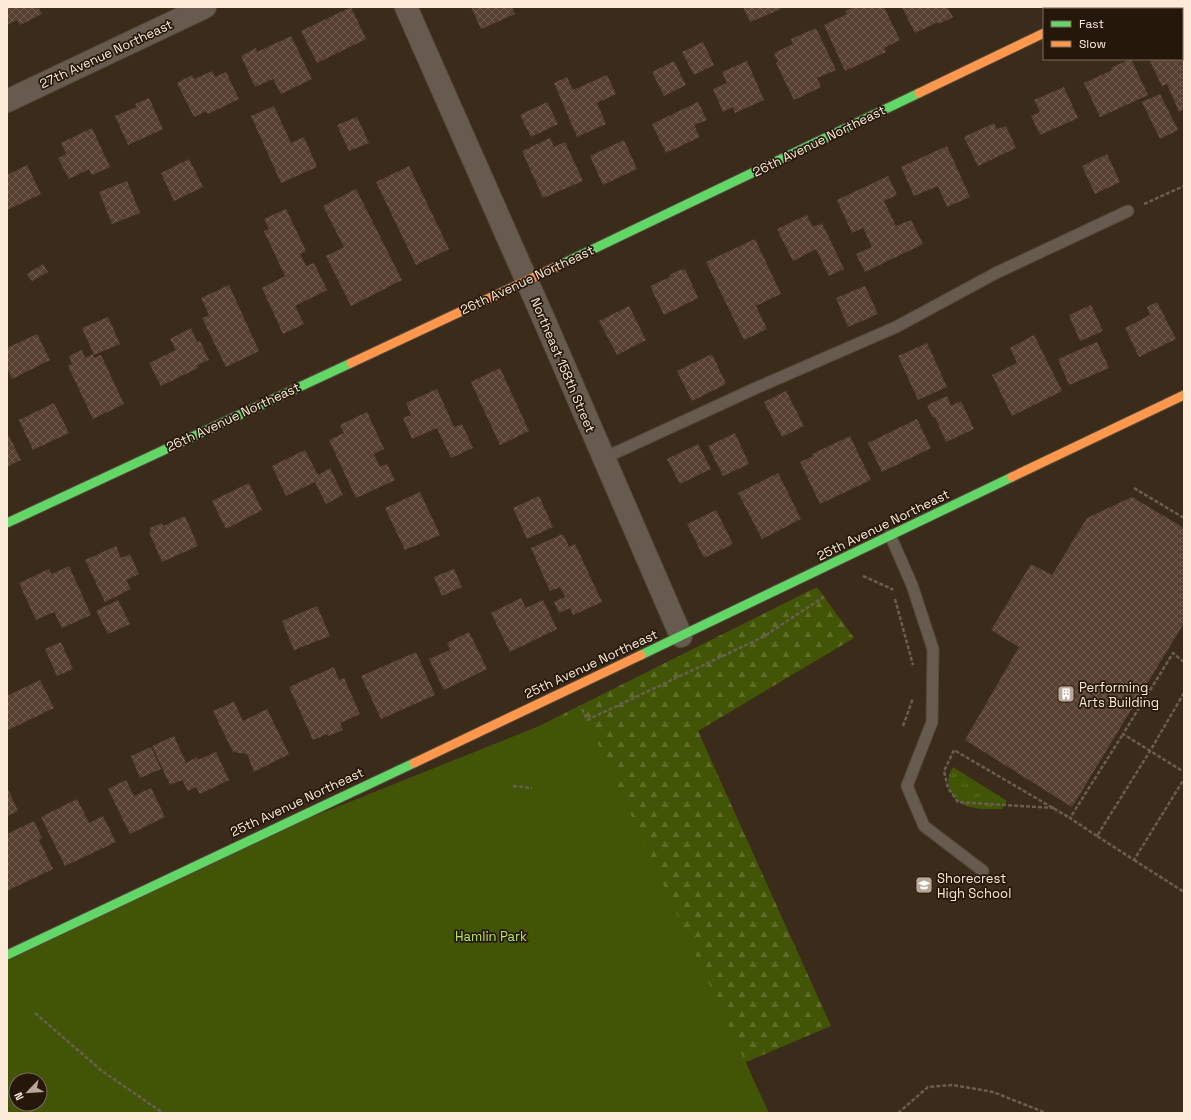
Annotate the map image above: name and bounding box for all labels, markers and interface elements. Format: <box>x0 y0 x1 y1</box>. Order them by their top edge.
legend <box>1043 8 1183 60</box>
street label: 27th Avenue Northeast <box>37 16 175 92</box>
text: Fast <box>1079 16 1104 32</box>
text: Slow <box>1079 36 1106 52</box>
street label: 26th Avenue Northeast <box>750 101 888 181</box>
street label: 26th Avenue Northeast <box>457 242 597 318</box>
street label: Northeast 158th Street <box>527 295 599 435</box>
street label: 26th Avenue Northeast <box>163 379 303 455</box>
street label: 25th Avenue Northeast <box>814 486 952 564</box>
street label: 25th Avenue Northeast <box>522 626 660 702</box>
place label: Performing Arts Building <box>1079 679 1159 711</box>
building icon: Performing Arts Building <box>1056 684 1076 704</box>
street label: 25th Avenue Northeast <box>228 764 366 840</box>
place label: Shorecrest High School <box>937 870 1011 902</box>
school or university icon: Shorecrest High School <box>914 875 934 895</box>
park label: Hamlin Park <box>455 928 527 945</box>
north arrow <box>8 1072 48 1112</box>
text: N <box>11 1090 27 1103</box>

